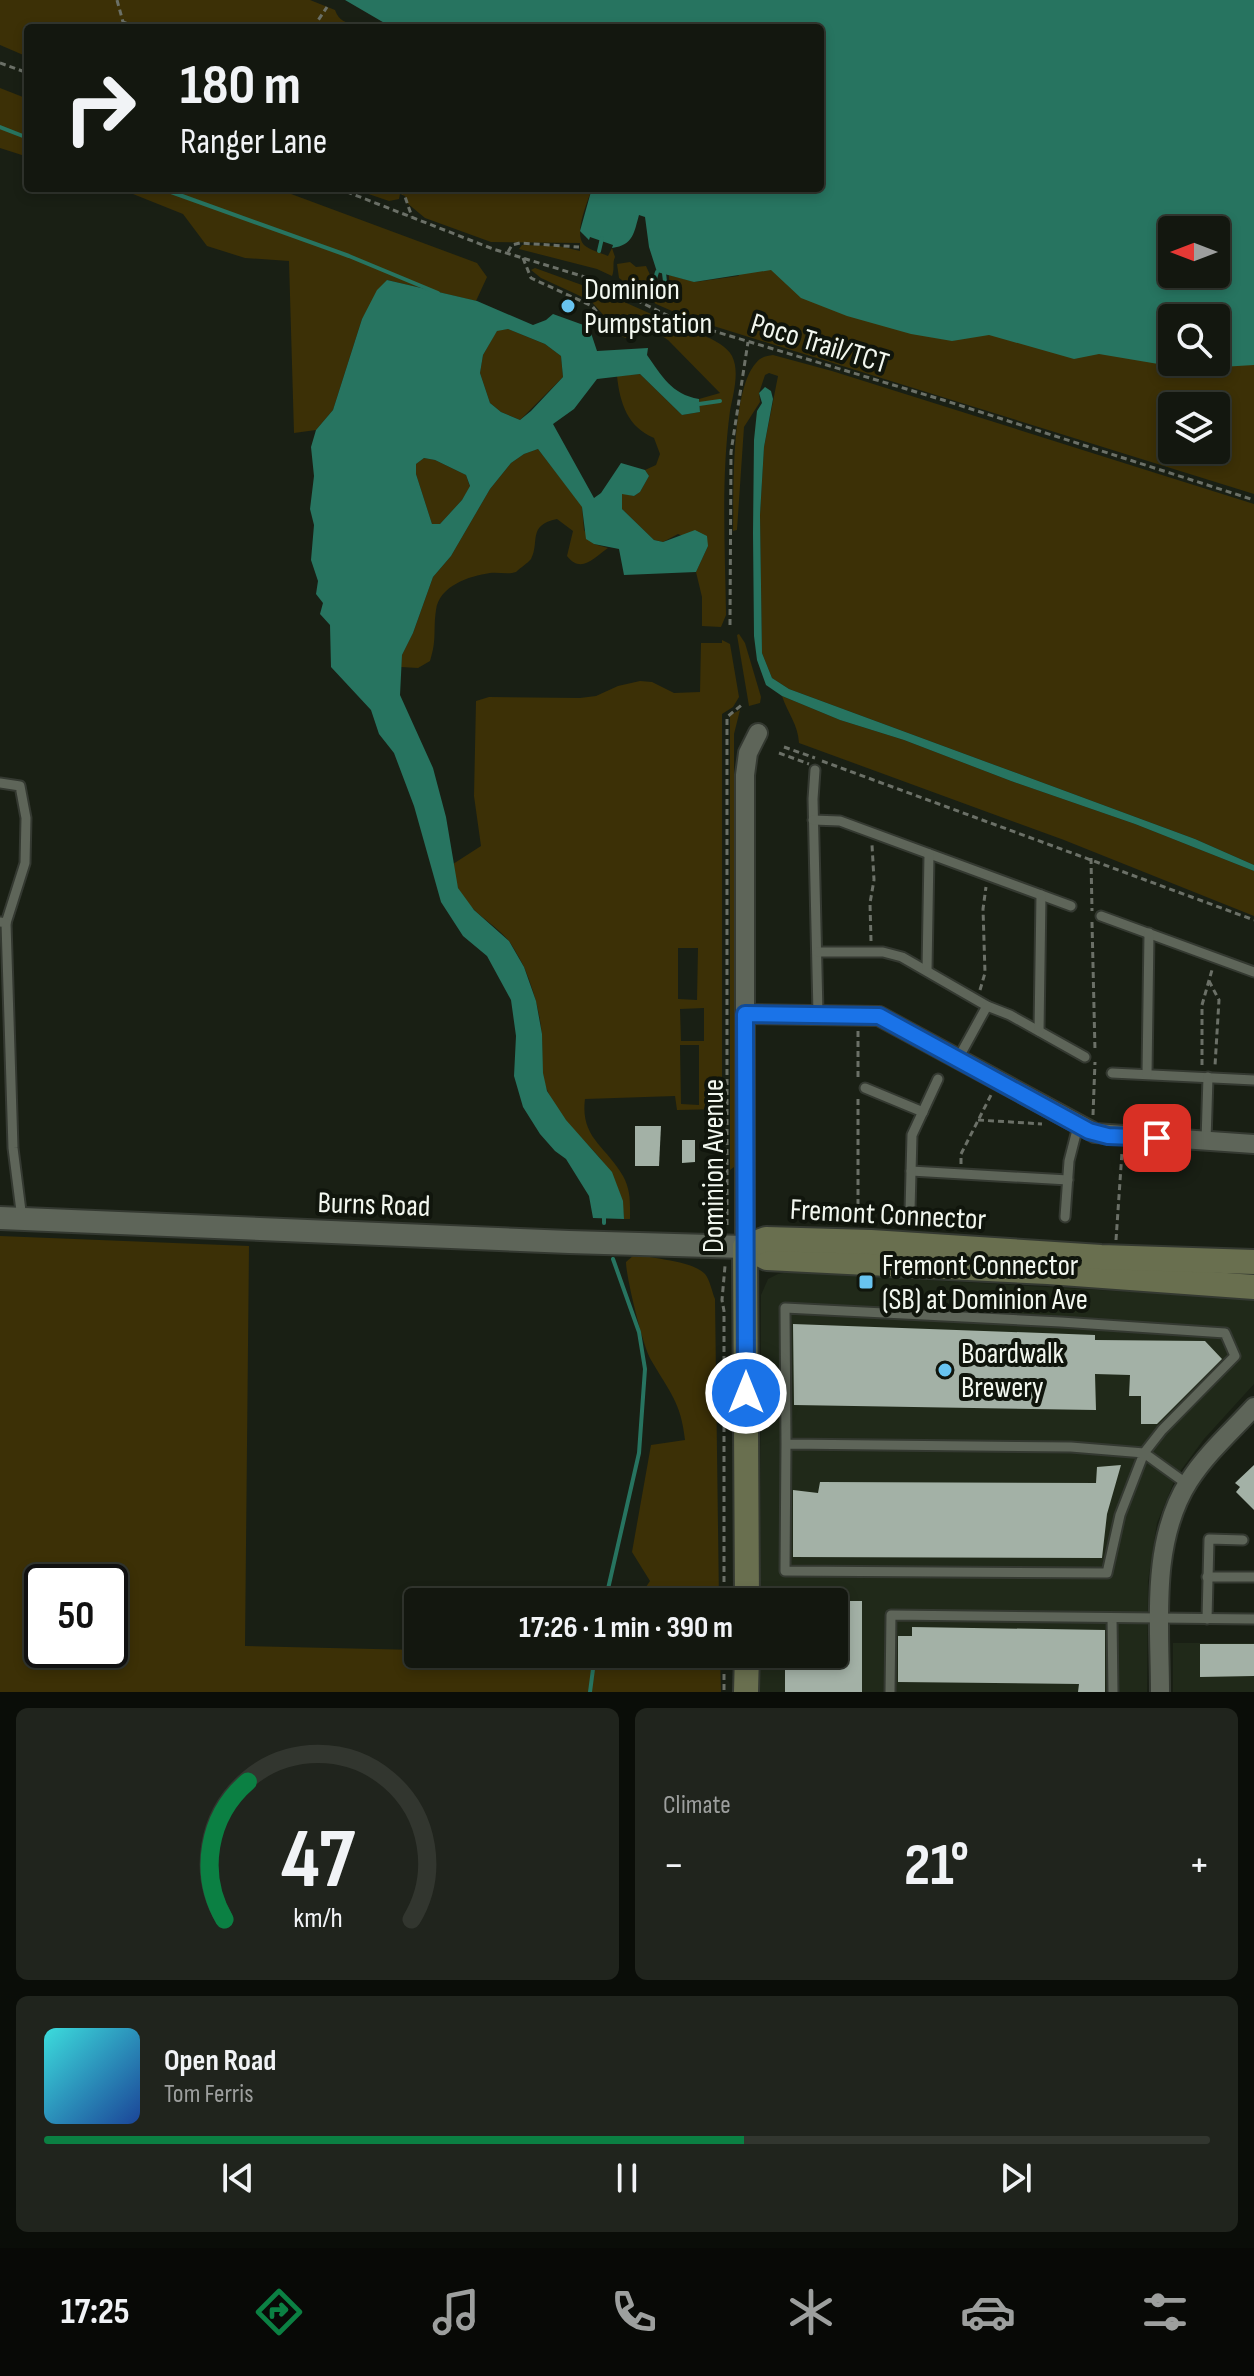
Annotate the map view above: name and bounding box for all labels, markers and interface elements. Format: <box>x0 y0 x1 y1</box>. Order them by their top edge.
text: 180 m <box>180 53 301 120</box>
icon: right <box>48 56 152 160</box>
text: Ranger Lane <box>180 121 327 164</box>
north arrow <box>1158 216 1230 288</box>
map controls <box>1158 216 1230 464</box>
place label: Dominion Pumpstation <box>584 272 712 342</box>
marker: Dominion Pumpstation <box>559 297 577 315</box>
button: search <box>1158 304 1230 376</box>
street label: Poco Trail/TCT <box>746 306 893 382</box>
button: layers <box>1158 392 1230 464</box>
street label: Dominion Avenue <box>696 1079 732 1253</box>
pin <box>1123 1104 1191 1172</box>
icon: arrive <box>1135 1116 1179 1160</box>
street label: Burns Road <box>317 1185 431 1225</box>
street label: Fremont Connector <box>789 1192 987 1238</box>
place label: Fremont Connector (SB) at Dominion Ave <box>882 1248 1088 1318</box>
marker: Fremont Connector (SB) at Dominion Ave <box>857 1273 875 1291</box>
place label: Boardwalk Brewery <box>961 1336 1065 1406</box>
position arrow <box>704 1351 788 1435</box>
marker: Boardwalk Brewery <box>936 1361 954 1379</box>
speed limit sign: 50 <box>24 1564 128 1668</box>
text: 17:26 · 1 min · 390 m <box>519 1610 733 1646</box>
text: Climate <box>663 1790 731 1821</box>
text: 47 <box>281 1811 355 1911</box>
text: 21° <box>904 1830 969 1902</box>
text: − <box>663 1839 685 1892</box>
text: + <box>1188 1839 1210 1892</box>
text: km/h <box>293 1901 342 1936</box>
text: Open Road <box>164 2043 276 2079</box>
text: Tom Ferris <box>164 2079 254 2110</box>
icon: previous <box>216 2156 260 2200</box>
icon: pause <box>605 2156 649 2200</box>
icon: next <box>994 2156 1038 2200</box>
icon: directions <box>251 2284 307 2340</box>
icon: music <box>428 2284 484 2340</box>
icon: phone <box>606 2284 662 2340</box>
icon: climate <box>783 2284 839 2340</box>
icon: car <box>960 2284 1016 2340</box>
icon: filters <box>1137 2284 1193 2340</box>
text: 17:25 <box>61 2291 130 2334</box>

